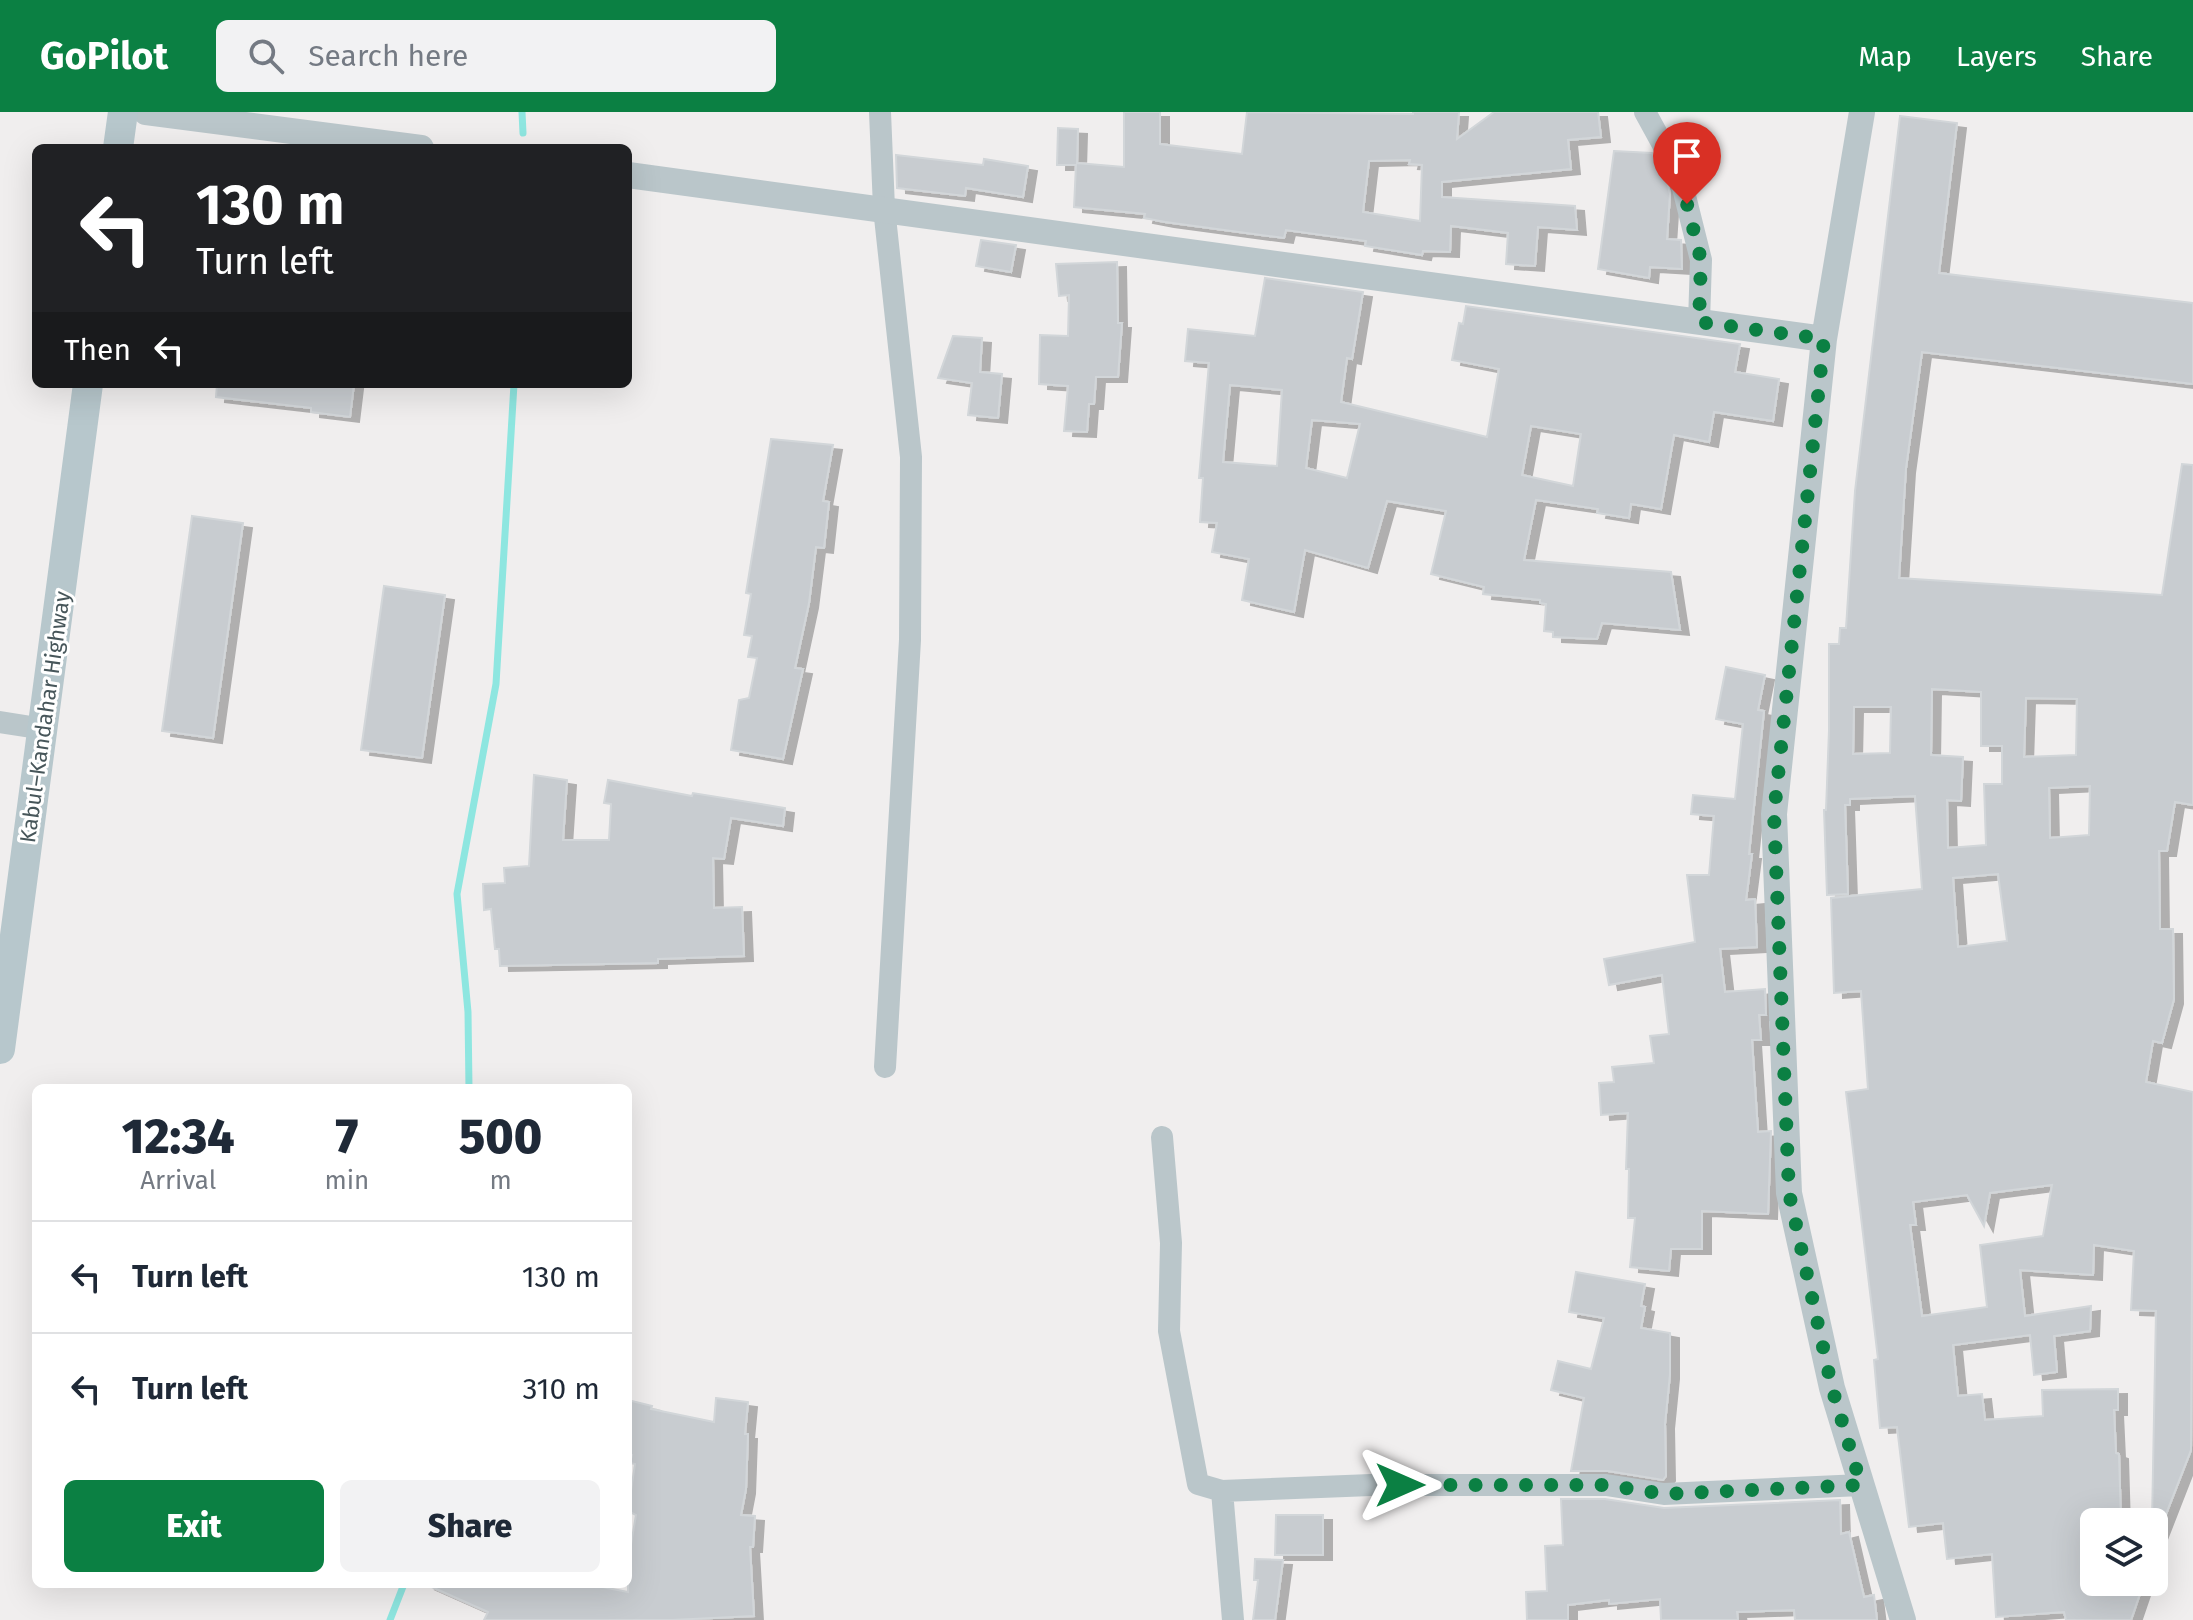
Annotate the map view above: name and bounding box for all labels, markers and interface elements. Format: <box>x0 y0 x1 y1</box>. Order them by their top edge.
search box <box>216 20 776 92</box>
text: GoPilot <box>40 33 168 79</box>
icon: search <box>244 34 288 78</box>
text: Search here <box>308 38 468 74</box>
text: Map <box>1858 40 1912 73</box>
text: Layers <box>1956 40 2037 73</box>
text: Share <box>2081 40 2153 73</box>
pin <box>1653 122 1721 204</box>
icon: arrive <box>1665 134 1709 178</box>
text: 130 m <box>196 172 344 239</box>
icon: left <box>64 176 168 280</box>
text: Turn left <box>196 240 334 284</box>
icon: left <box>147 328 191 372</box>
text: Then <box>64 332 131 368</box>
street label: Kabul–Kandahar Highway <box>14 589 76 845</box>
text: 12:34 <box>122 1108 235 1166</box>
text: 7 <box>335 1108 358 1166</box>
text: 500 <box>459 1108 542 1166</box>
text: Arrival <box>140 1165 216 1196</box>
text: min <box>324 1165 369 1196</box>
text: m <box>489 1165 512 1196</box>
icon: left <box>64 1255 108 1299</box>
text: Turn left <box>132 1259 248 1295</box>
text: 130 m <box>522 1259 600 1295</box>
icon: left <box>64 1367 108 1411</box>
text: Turn left <box>132 1371 248 1407</box>
text: 310 m <box>522 1371 600 1407</box>
position arrow <box>1358 1443 1442 1527</box>
button: Exit <box>64 1480 324 1572</box>
button: Share <box>340 1480 600 1572</box>
map controls <box>2080 1508 2168 1596</box>
button: layers <box>2080 1508 2168 1596</box>

